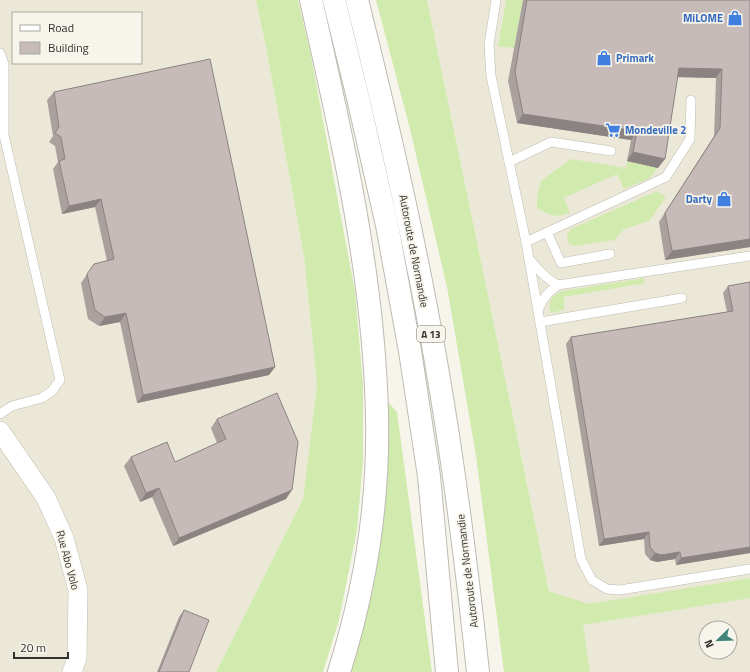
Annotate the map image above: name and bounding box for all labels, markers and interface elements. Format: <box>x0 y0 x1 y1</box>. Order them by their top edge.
shop icon: MiLOME <box>726 9 744 27</box>
place label: MiLOME <box>683 10 723 26</box>
legend <box>12 12 142 64</box>
text: Road <box>48 18 74 37</box>
text: Building <box>48 38 89 57</box>
shop icon: Primark <box>595 49 613 67</box>
place label: Primark <box>616 50 654 66</box>
supermarket icon: Mondeville 2 <box>604 121 622 139</box>
place label: Mondeville 2 <box>625 122 686 138</box>
shop icon: Darty <box>715 190 733 208</box>
place label: Darty <box>686 191 712 207</box>
street label: Autoroute de Normandie <box>395 193 433 309</box>
road number: A 13 <box>417 326 445 342</box>
street label: Autoroute de Normandie <box>452 513 482 629</box>
street label: Rue Abo Volo <box>52 528 84 592</box>
north arrow <box>698 620 738 660</box>
scale bar <box>14 634 68 660</box>
text: N <box>700 637 718 651</box>
text: 20 m <box>20 638 46 657</box>

